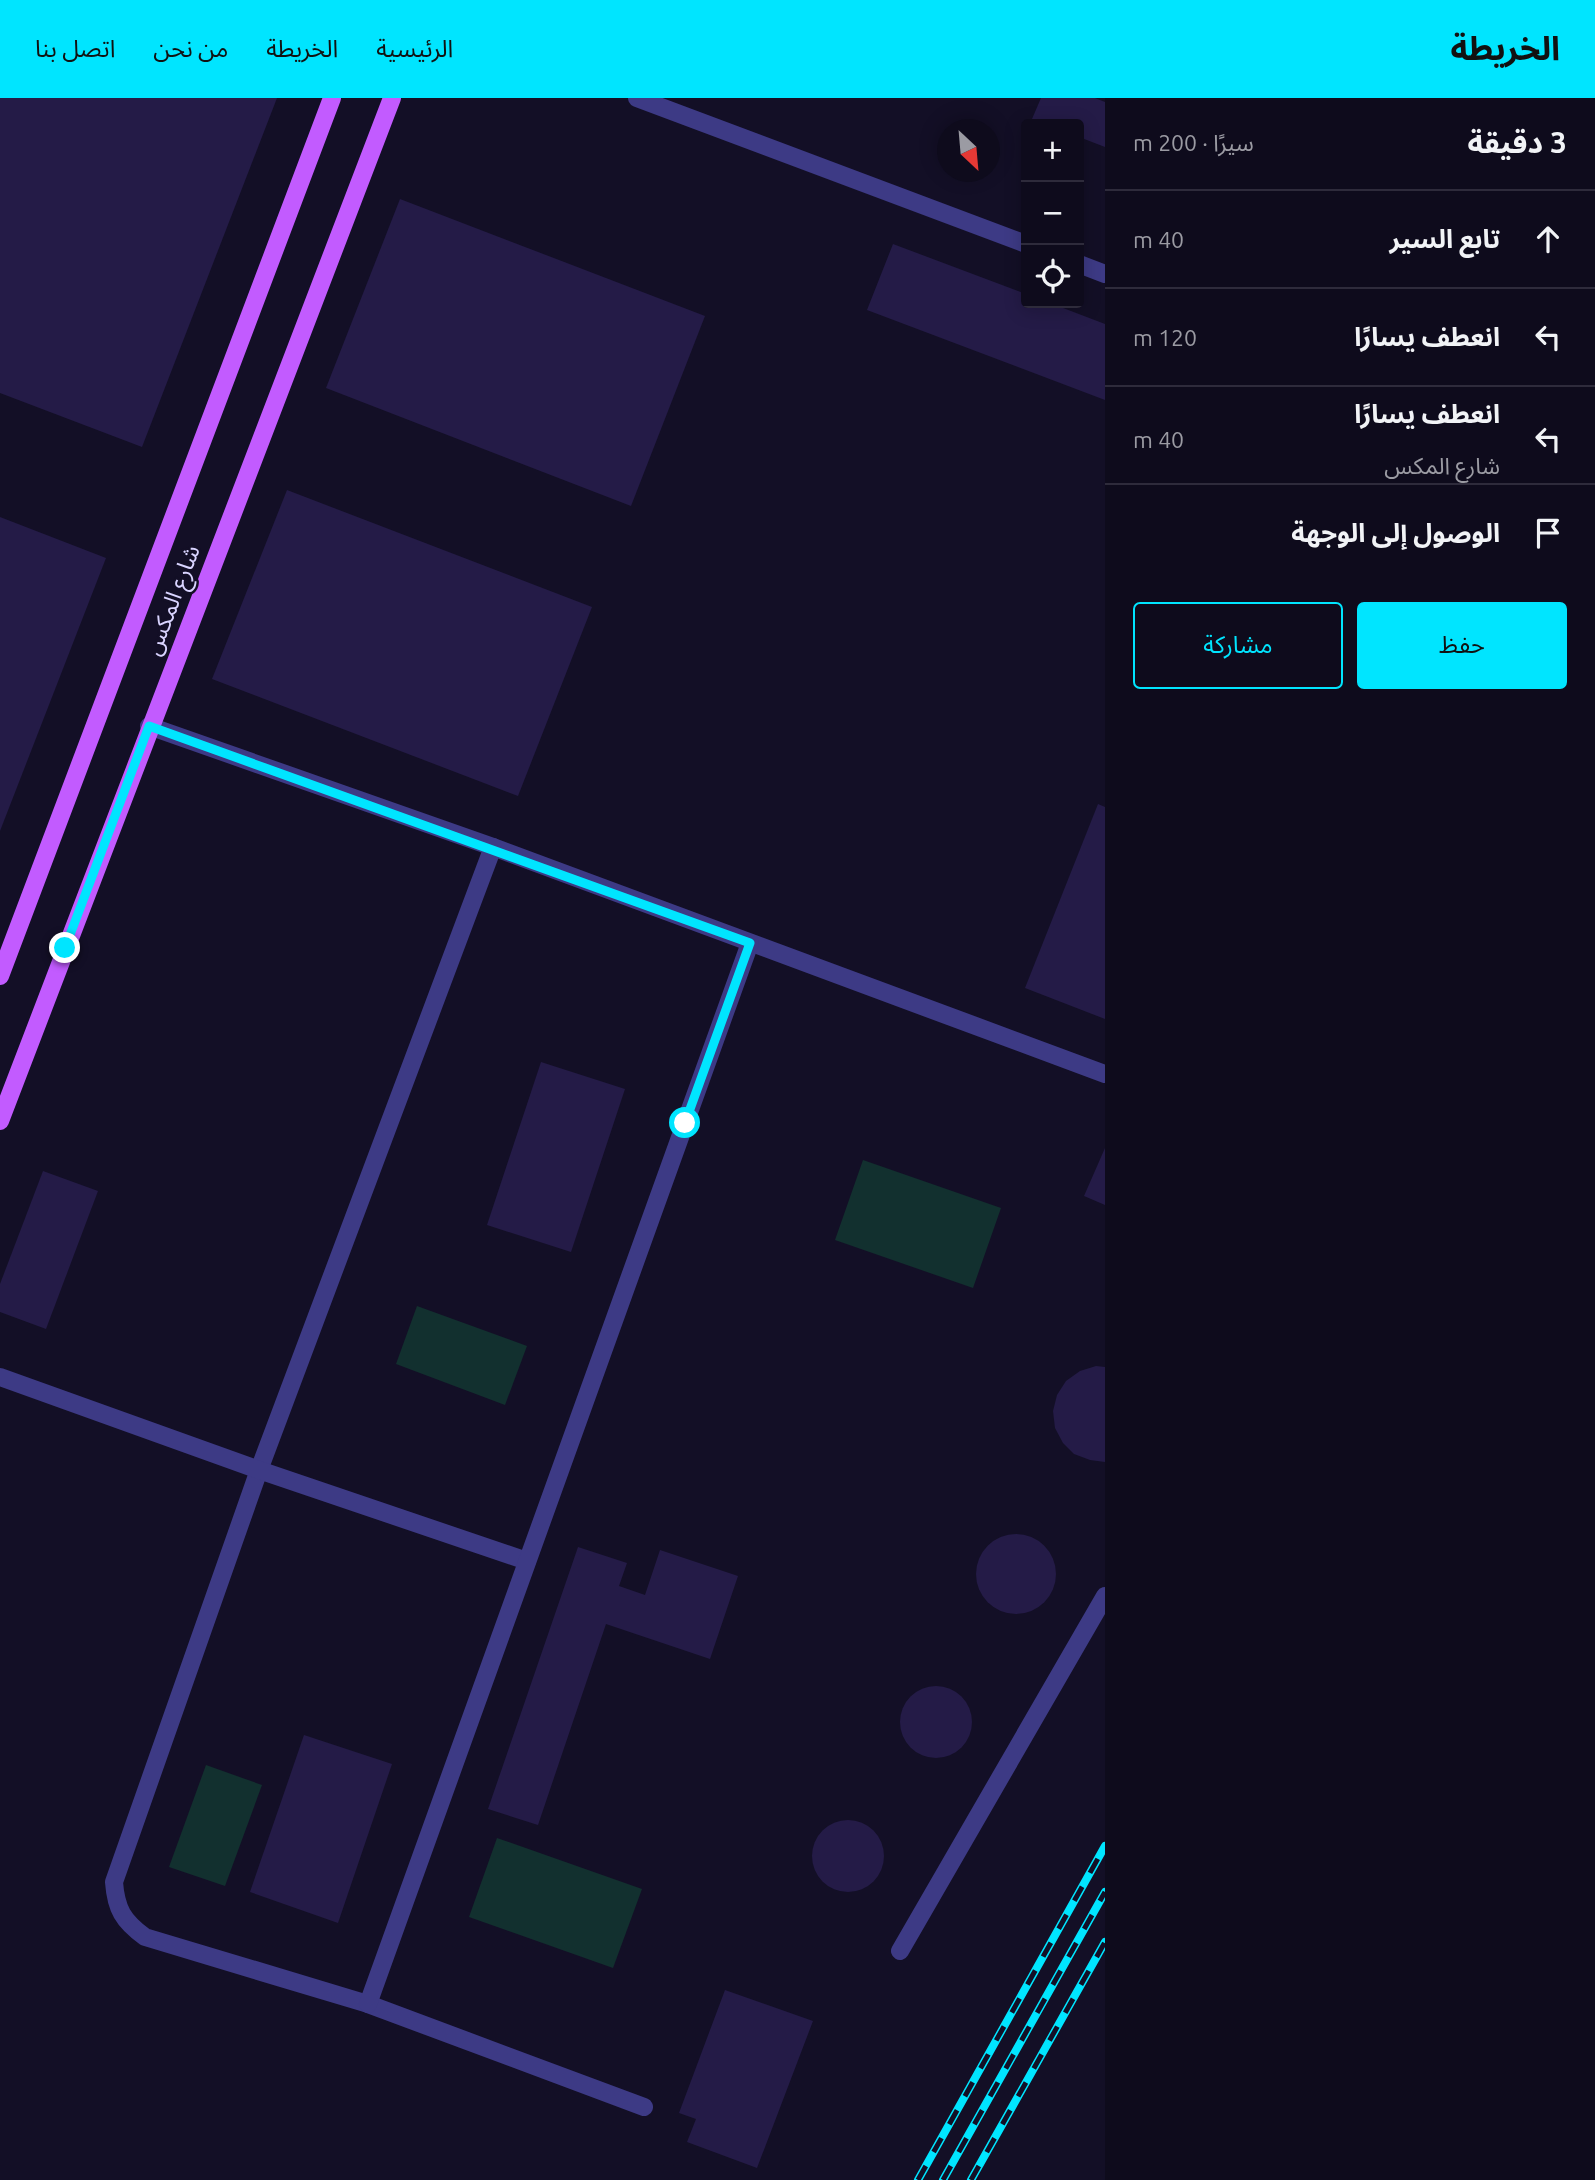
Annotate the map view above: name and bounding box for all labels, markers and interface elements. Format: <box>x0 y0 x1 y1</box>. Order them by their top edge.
text: الخريطة <box>1450 29 1560 66</box>
text: اتصل بنا <box>35 35 115 62</box>
text: من نحن <box>153 35 228 62</box>
text: الخريطة <box>266 35 338 62</box>
text: الرئيسية <box>376 35 453 62</box>
north arrow <box>937 119 1000 182</box>
map controls <box>1021 119 1084 308</box>
button: + <box>1021 119 1084 182</box>
text: 3 دقيقة <box>1467 125 1567 159</box>
text: سيرًا · 200 m <box>1133 130 1254 155</box>
button: − <box>1021 182 1084 245</box>
icon: ahead <box>1529 220 1567 258</box>
text: تابع السير <box>1390 224 1500 253</box>
text: 40 m <box>1133 227 1184 252</box>
button: locate <box>1021 245 1084 308</box>
icon: left <box>1529 318 1567 356</box>
text: انعطف يسارًا <box>1354 322 1500 351</box>
text: 120 m <box>1133 325 1197 350</box>
text: انعطف يسارًا <box>1354 399 1500 428</box>
icon: left <box>1529 420 1567 458</box>
text: 40 m <box>1133 427 1184 452</box>
text: شارع المكس <box>1384 453 1500 478</box>
icon: arrive <box>1529 514 1567 552</box>
text: الوصول إلى الوجهة <box>1291 518 1500 547</box>
street label: شارع المكس <box>139 541 209 660</box>
button: مشاركة <box>1133 602 1343 689</box>
button: حفظ <box>1357 602 1567 689</box>
route end <box>49 932 80 963</box>
route start <box>669 1107 700 1138</box>

